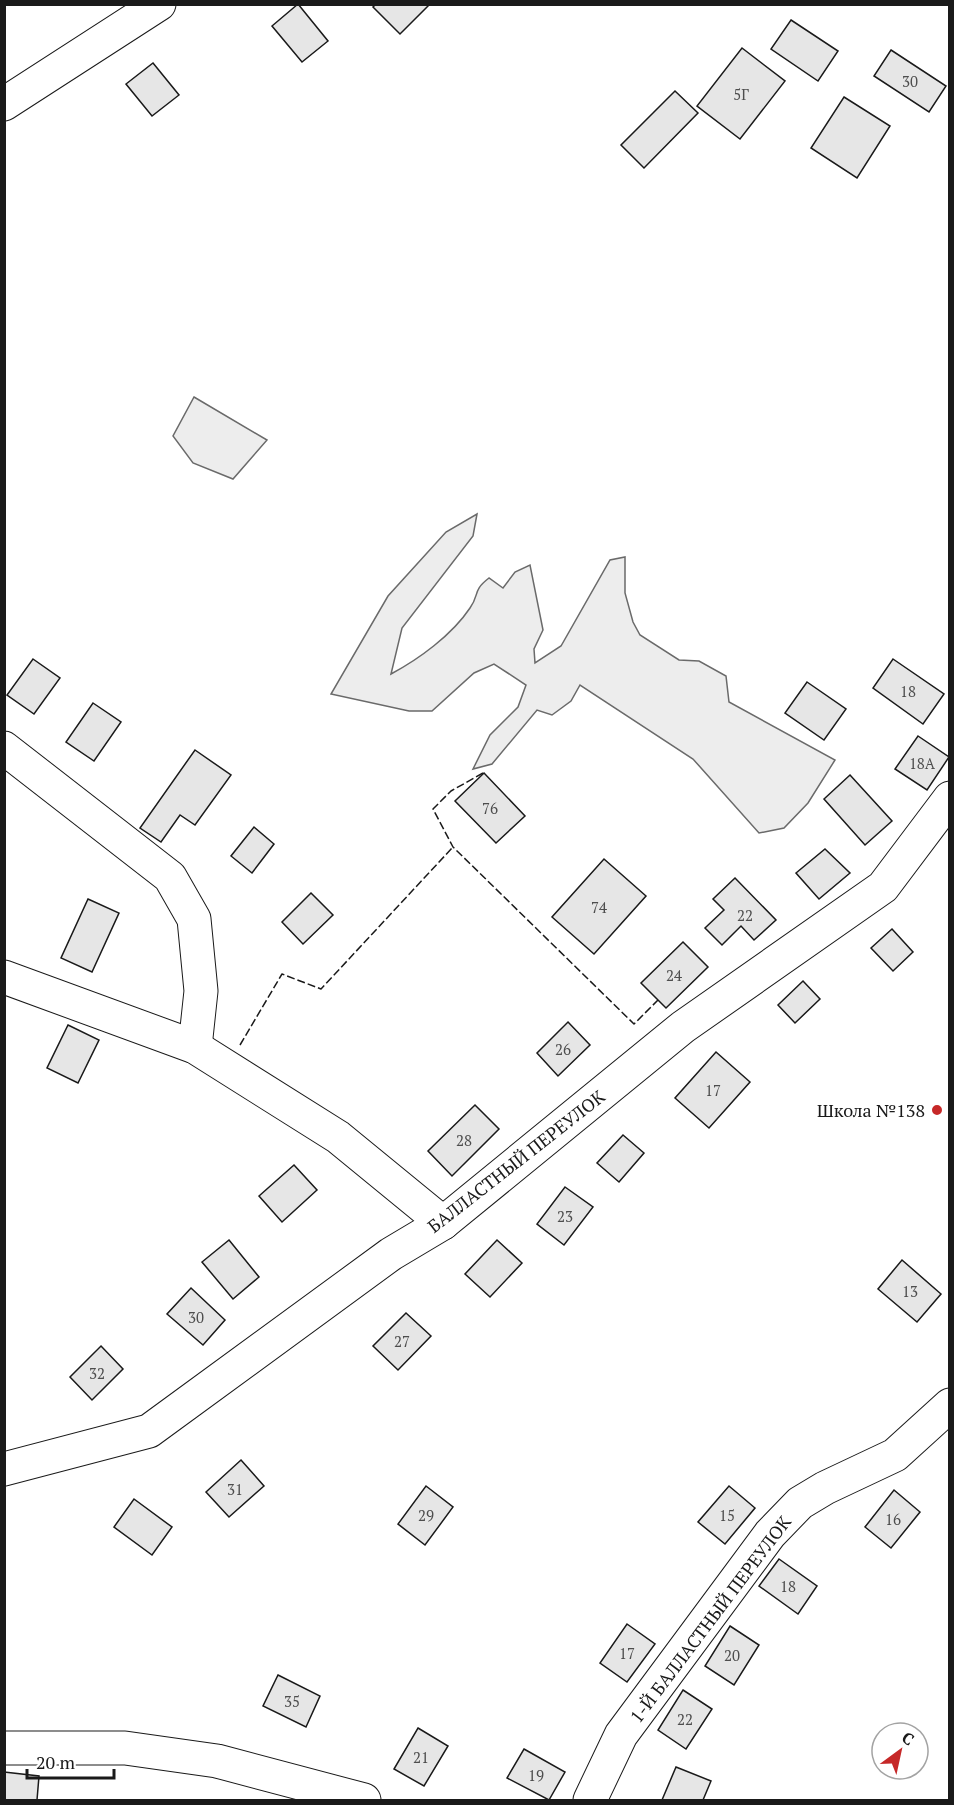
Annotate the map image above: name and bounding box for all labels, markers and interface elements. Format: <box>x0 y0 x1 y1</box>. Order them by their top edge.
house number: 30 <box>902 71 918 91</box>
house number: 5Г <box>733 84 749 104</box>
house number: 18 <box>900 681 916 701</box>
house number: 18А <box>909 753 936 773</box>
house number: 76 <box>482 798 498 818</box>
house number: 74 <box>591 897 607 917</box>
house number: 22 <box>737 905 753 925</box>
house number: 24 <box>666 965 682 985</box>
house number: 26 <box>555 1039 571 1059</box>
house number: 17 <box>705 1080 721 1100</box>
street label: БАЛЛАСТНЫЙ ПЕРЕУЛОК <box>422 1084 610 1238</box>
place label: Школа №138 <box>817 1098 925 1122</box>
marker: Школа №138 <box>930 1103 944 1117</box>
house number: 28 <box>456 1130 472 1150</box>
house number: 23 <box>557 1206 573 1226</box>
house number: 13 <box>902 1281 918 1301</box>
house number: 30 <box>188 1307 204 1327</box>
house number: 27 <box>394 1331 410 1351</box>
house number: 32 <box>89 1363 105 1383</box>
house number: 31 <box>227 1479 243 1499</box>
house number: 29 <box>418 1505 434 1525</box>
house number: 15 <box>719 1505 735 1525</box>
house number: 16 <box>885 1509 901 1529</box>
street label: 1-Й БАЛЛАСТНЫЙ ПЕРЕУЛОК <box>624 1510 796 1728</box>
house number: 18 <box>780 1576 796 1596</box>
house number: 17 <box>619 1643 635 1663</box>
house number: 20 <box>724 1645 740 1665</box>
house number: 35 <box>284 1691 300 1711</box>
house number: 22 <box>677 1709 693 1729</box>
north arrow <box>870 1721 930 1781</box>
text: С <box>898 1726 919 1750</box>
scale bar <box>27 1742 114 1780</box>
house number: 21 <box>413 1747 429 1767</box>
text: 20 m <box>36 1750 76 1774</box>
house number: 19 <box>528 1765 544 1785</box>

